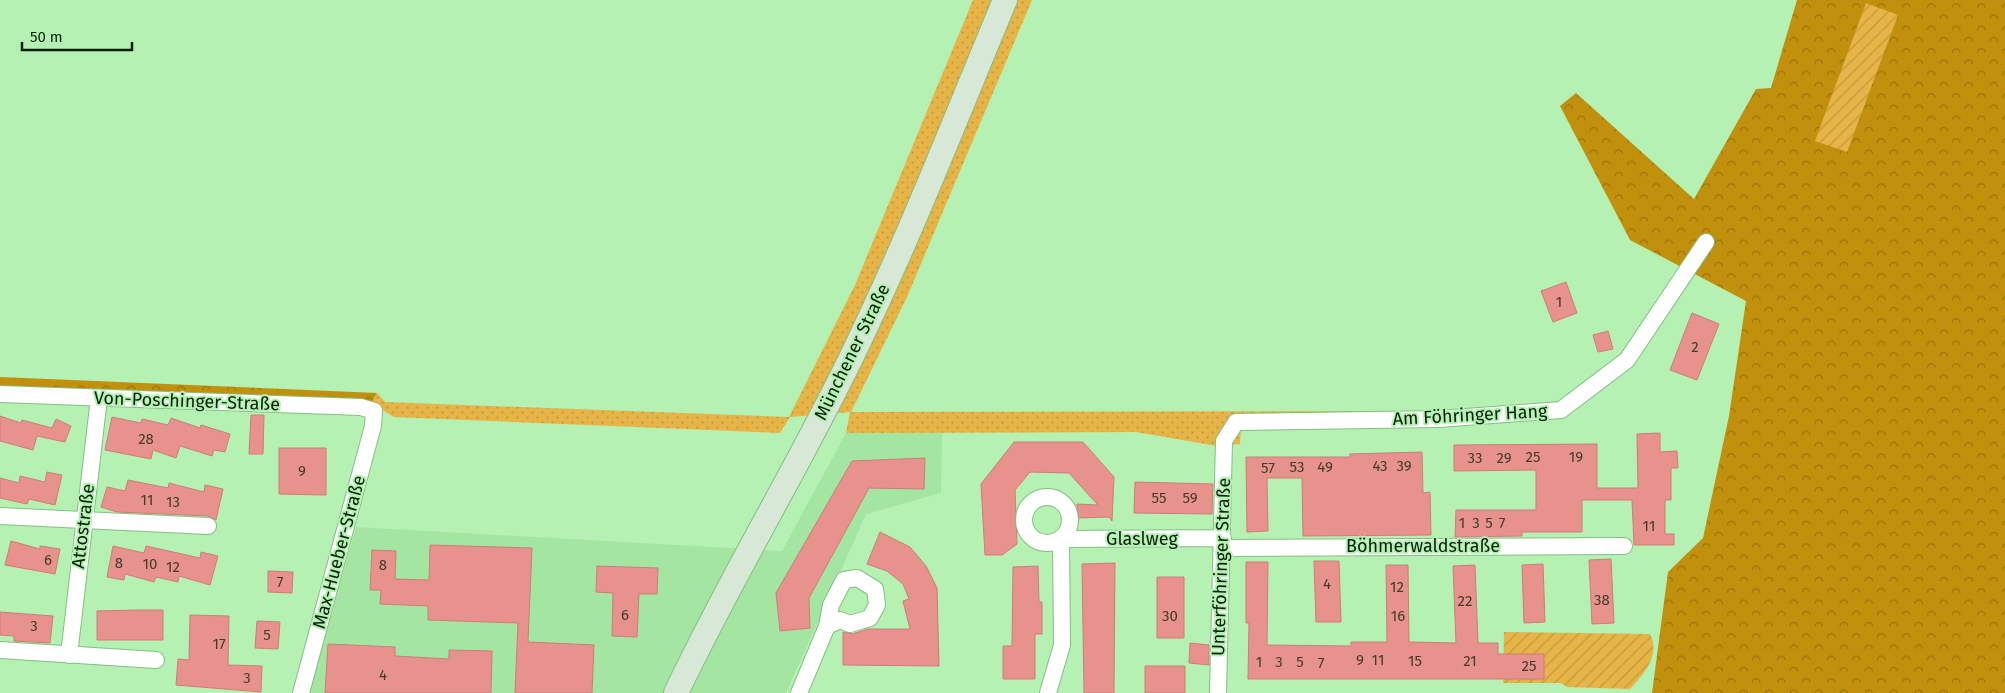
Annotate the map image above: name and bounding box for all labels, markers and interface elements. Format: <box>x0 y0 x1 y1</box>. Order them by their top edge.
scale bar <box>22 20 132 52</box>
text: 50 m <box>30 28 63 46</box>
street label: Münchener Straße <box>809 280 895 424</box>
house number: 1 <box>1556 293 1562 311</box>
house number: 2 <box>1691 338 1699 356</box>
street label: Von-Poschinger-Straße <box>94 387 280 415</box>
street label: Am Föhringer Hang <box>1392 400 1549 430</box>
house number: 28 <box>138 430 154 448</box>
house number: 25 <box>1526 448 1540 466</box>
house number: 19 <box>1569 448 1583 466</box>
house number: 33 <box>1468 449 1482 467</box>
house number: 29 <box>1496 449 1512 467</box>
house number: 43 <box>1372 457 1388 475</box>
house number: 39 <box>1396 457 1412 475</box>
house number: 53 <box>1290 458 1304 476</box>
house number: 49 <box>1317 458 1333 476</box>
house number: 57 <box>1261 459 1275 477</box>
house number: 9 <box>298 462 306 480</box>
street label: Max-Hueber-Straße <box>308 473 370 631</box>
street label: Unterföhringer Straße <box>1207 477 1235 657</box>
street label: Attostraße <box>67 482 99 570</box>
house number: 55 <box>1152 489 1166 507</box>
house number: 59 <box>1182 489 1198 507</box>
house number: 11 <box>141 491 153 509</box>
house number: 13 <box>166 493 180 511</box>
house number: 1 <box>1459 514 1465 532</box>
house number: 3 <box>1472 514 1480 532</box>
house number: 5 <box>1485 514 1493 532</box>
house number: 7 <box>1499 514 1506 532</box>
house number: 11 <box>1643 517 1655 535</box>
street label: Glaslweg <box>1106 528 1179 550</box>
street label: Böhmerwaldstraße <box>1346 535 1500 557</box>
house number: 6 <box>44 551 52 569</box>
house number: 8 <box>115 554 123 572</box>
house number: 10 <box>143 555 157 573</box>
house number: 8 <box>379 556 387 574</box>
house number: 12 <box>166 558 180 576</box>
house number: 7 <box>277 573 284 591</box>
house number: 4 <box>1323 575 1331 593</box>
house number: 12 <box>1390 578 1404 596</box>
house number: 38 <box>1594 591 1610 609</box>
house number: 22 <box>1458 592 1472 610</box>
house number: 6 <box>621 606 629 624</box>
house number: 30 <box>1162 607 1178 625</box>
house number: 16 <box>1391 607 1405 625</box>
house number: 3 <box>30 617 38 635</box>
house number: 5 <box>263 626 271 644</box>
house number: 17 <box>212 635 226 653</box>
house number: 9 <box>1356 651 1364 669</box>
house number: 11 <box>1372 651 1384 669</box>
house number: 15 <box>1408 652 1422 670</box>
house number: 21 <box>1463 652 1477 670</box>
house number: 1 <box>1256 653 1262 671</box>
house number: 3 <box>1275 653 1283 671</box>
house number: 5 <box>1296 653 1304 671</box>
house number: 7 <box>1318 654 1325 672</box>
house number: 25 <box>1522 657 1536 675</box>
house number: 4 <box>379 666 387 684</box>
house number: 3 <box>243 669 251 687</box>

